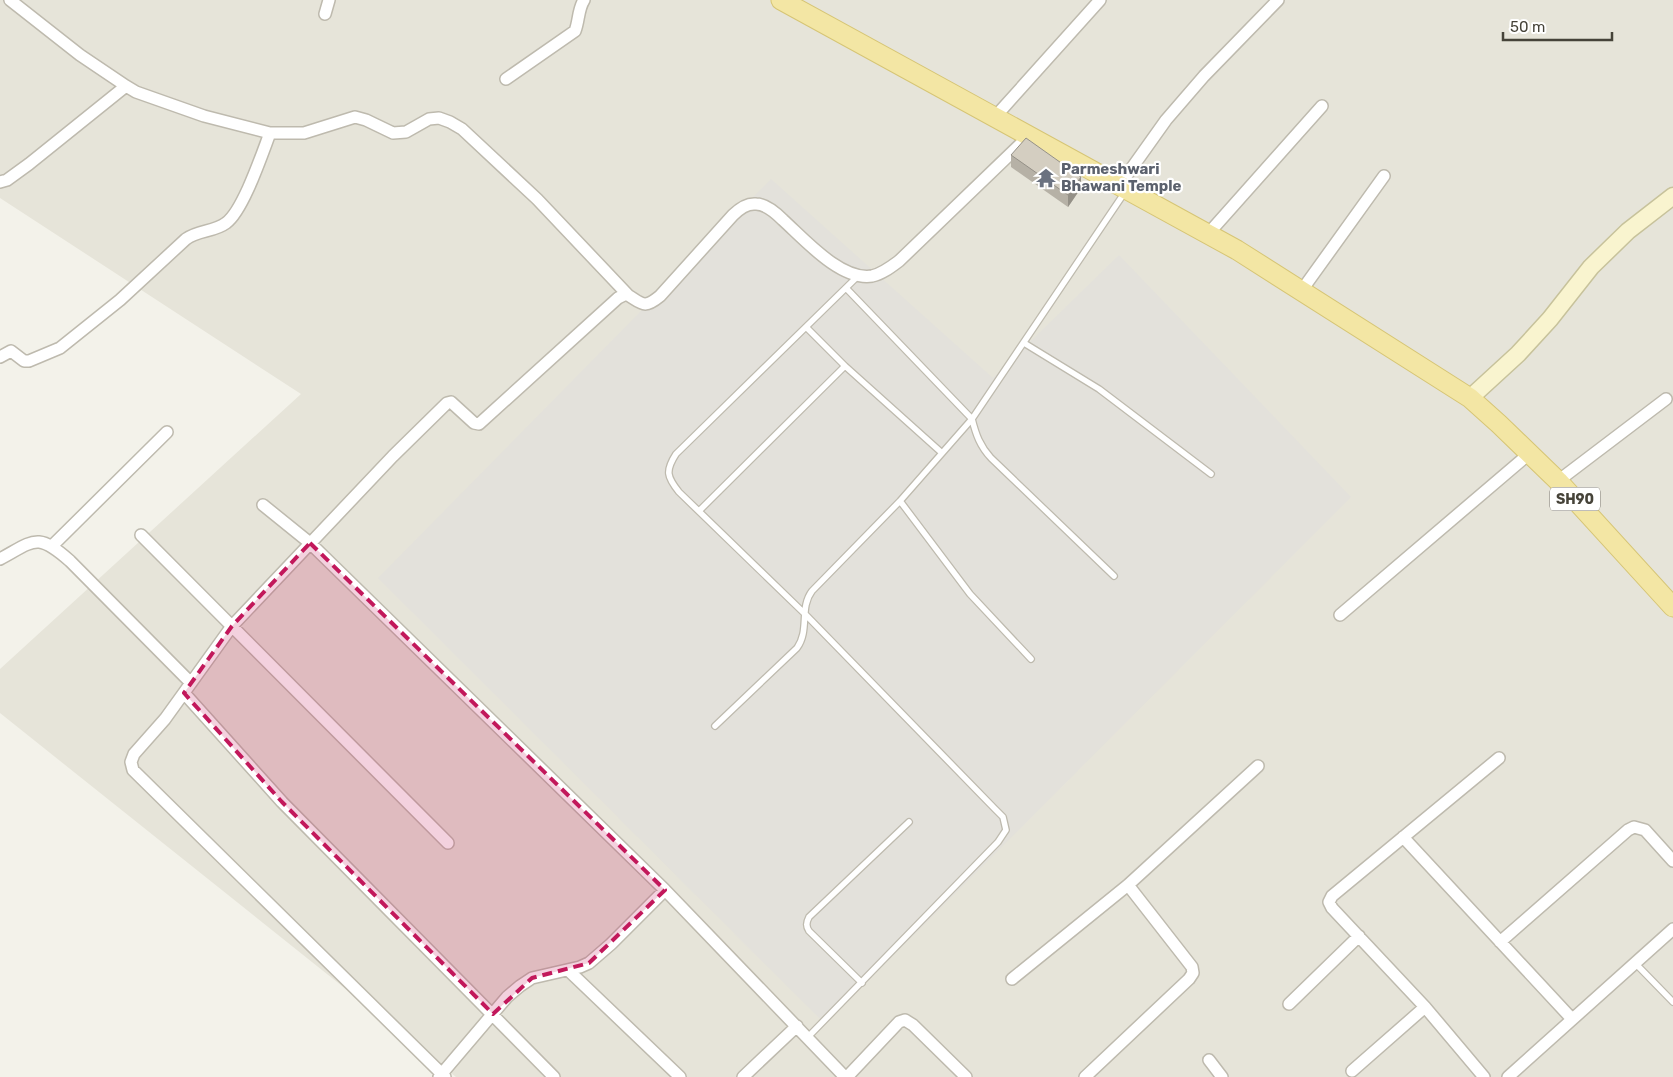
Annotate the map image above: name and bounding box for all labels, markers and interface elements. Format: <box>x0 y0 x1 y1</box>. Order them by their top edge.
scale bar <box>1503 10 1612 42</box>
text: 50 m <box>1510 18 1545 36</box>
place label: Parmeshwari Bhawani Temple <box>1061 160 1182 195</box>
temple icon: Parmeshwari Bhawani Temple <box>1035 167 1057 189</box>
road number: SH90 <box>1550 488 1600 510</box>

